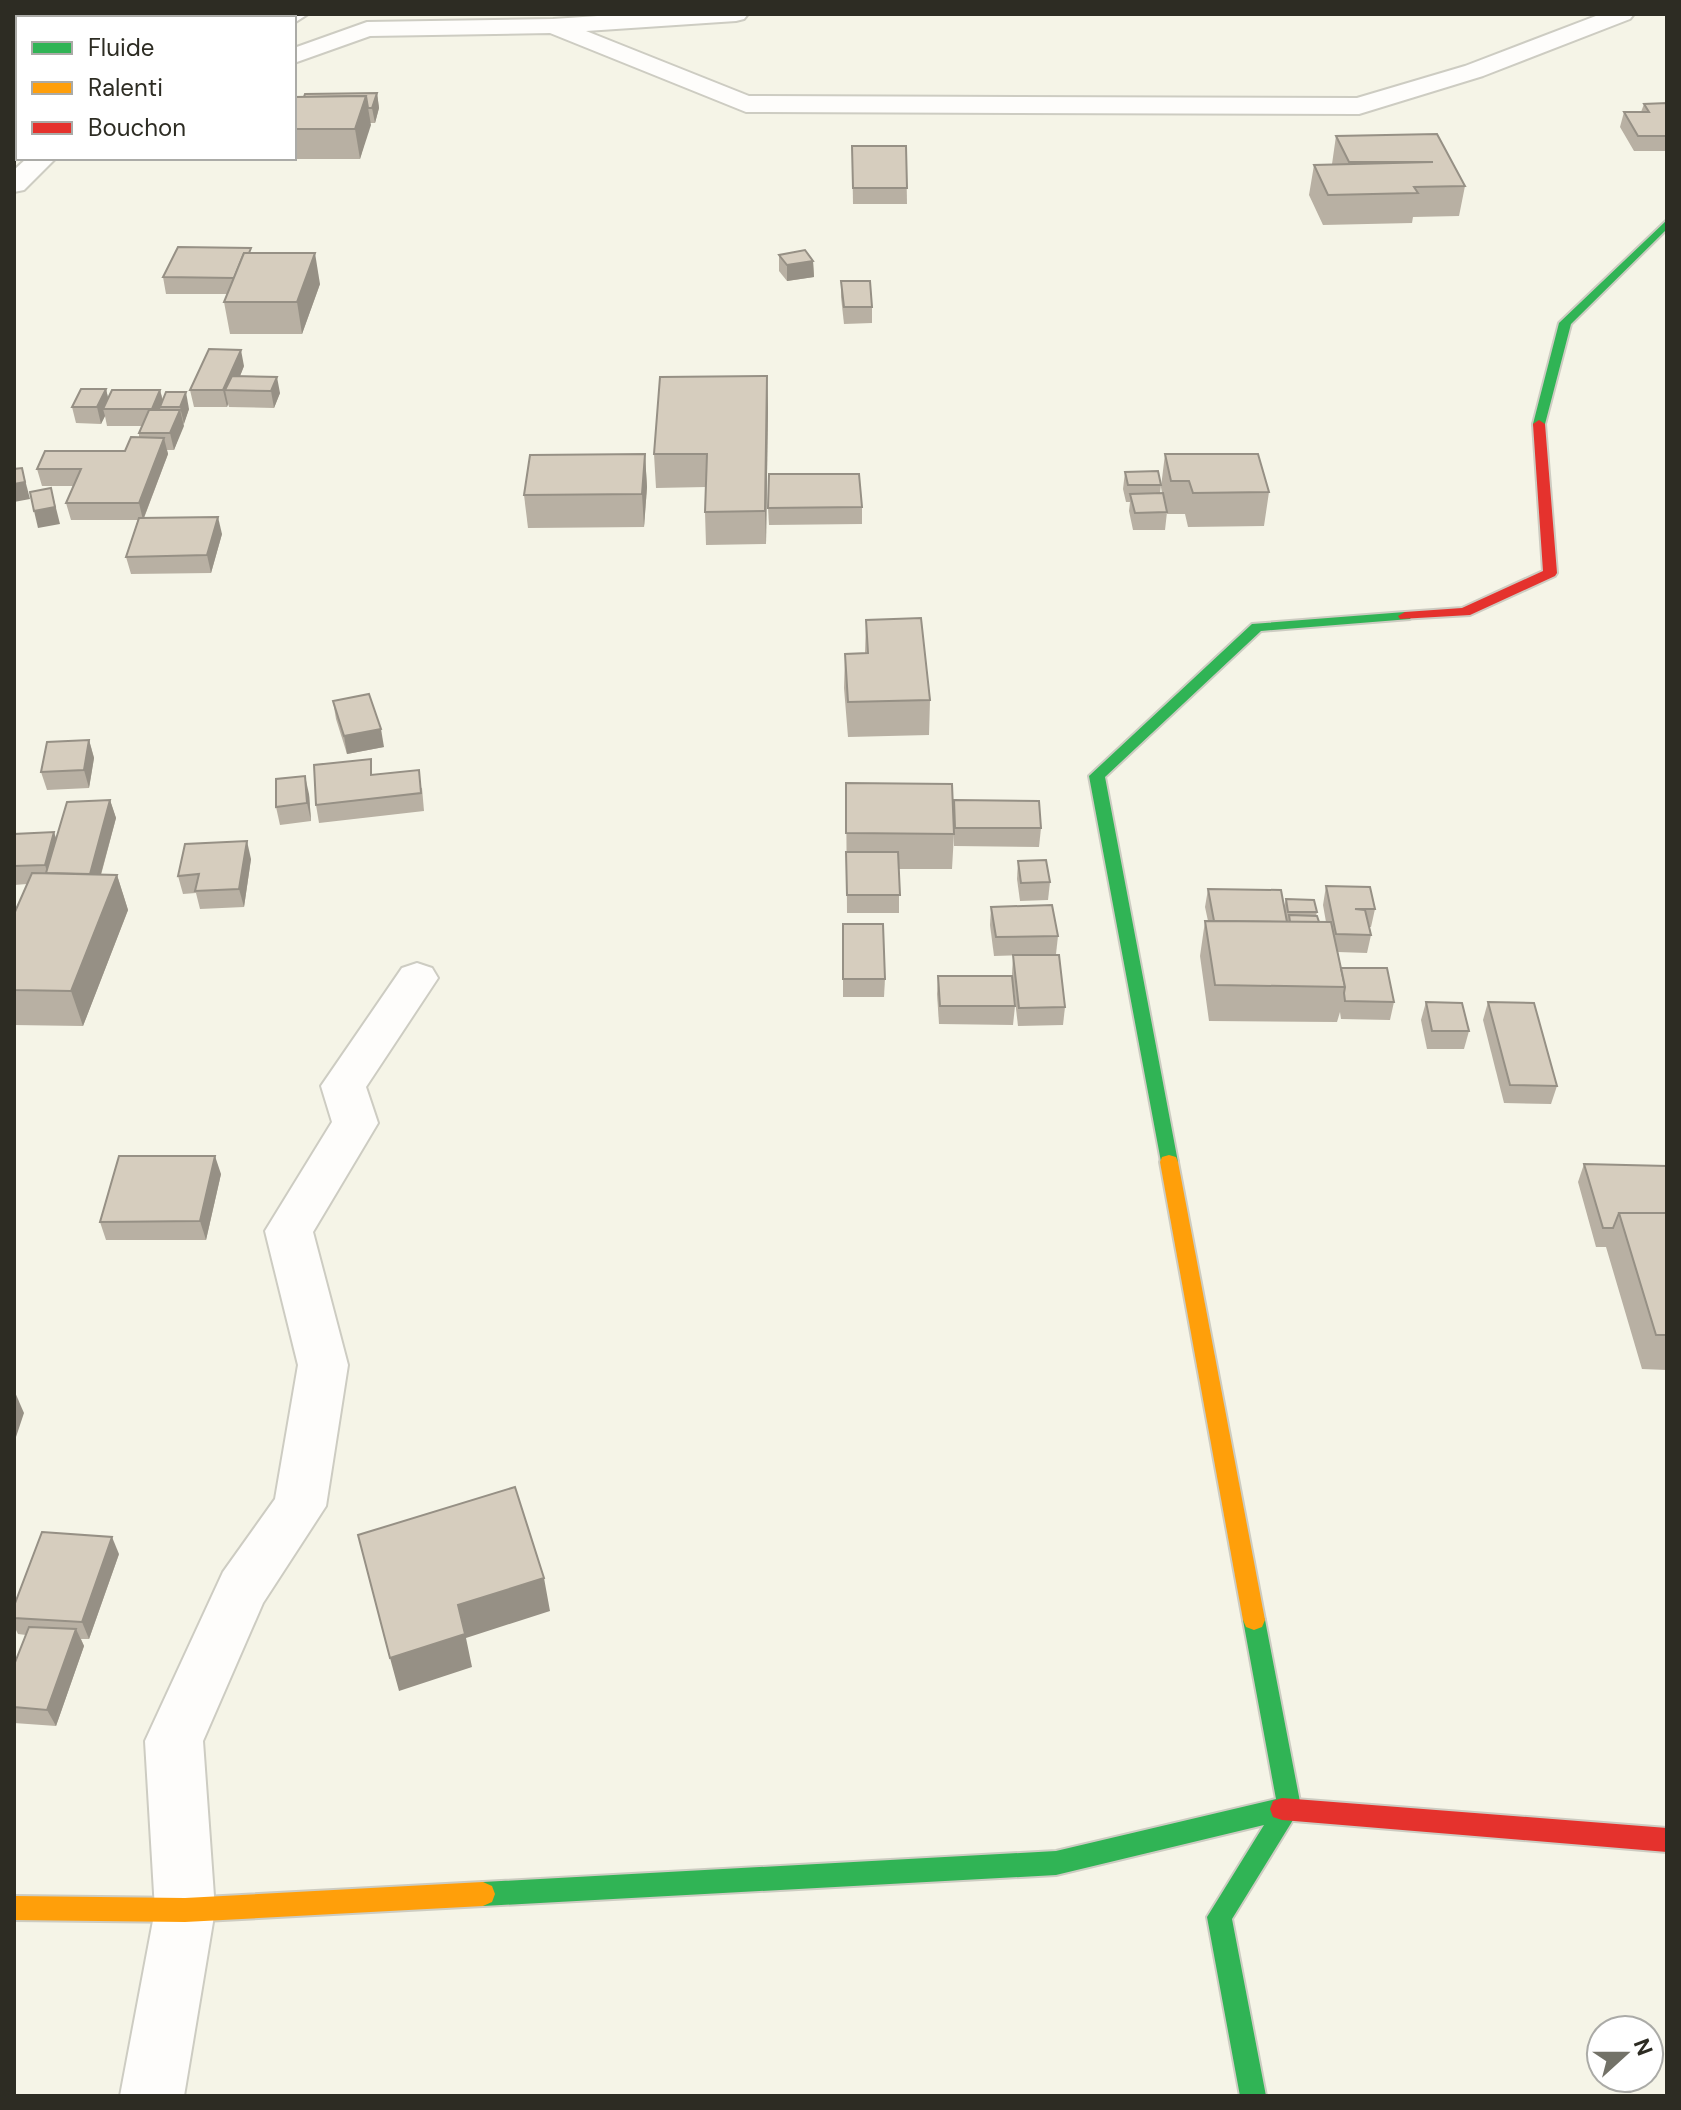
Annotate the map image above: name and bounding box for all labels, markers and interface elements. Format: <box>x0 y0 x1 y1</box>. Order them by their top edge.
legend <box>16 16 296 160</box>
text: Fluide <box>88 32 154 63</box>
text: Ralenti <box>88 72 163 103</box>
text: Bouchon <box>88 112 186 143</box>
north arrow <box>1585 2014 1665 2094</box>
text: N <box>1627 2034 1660 2060</box>

